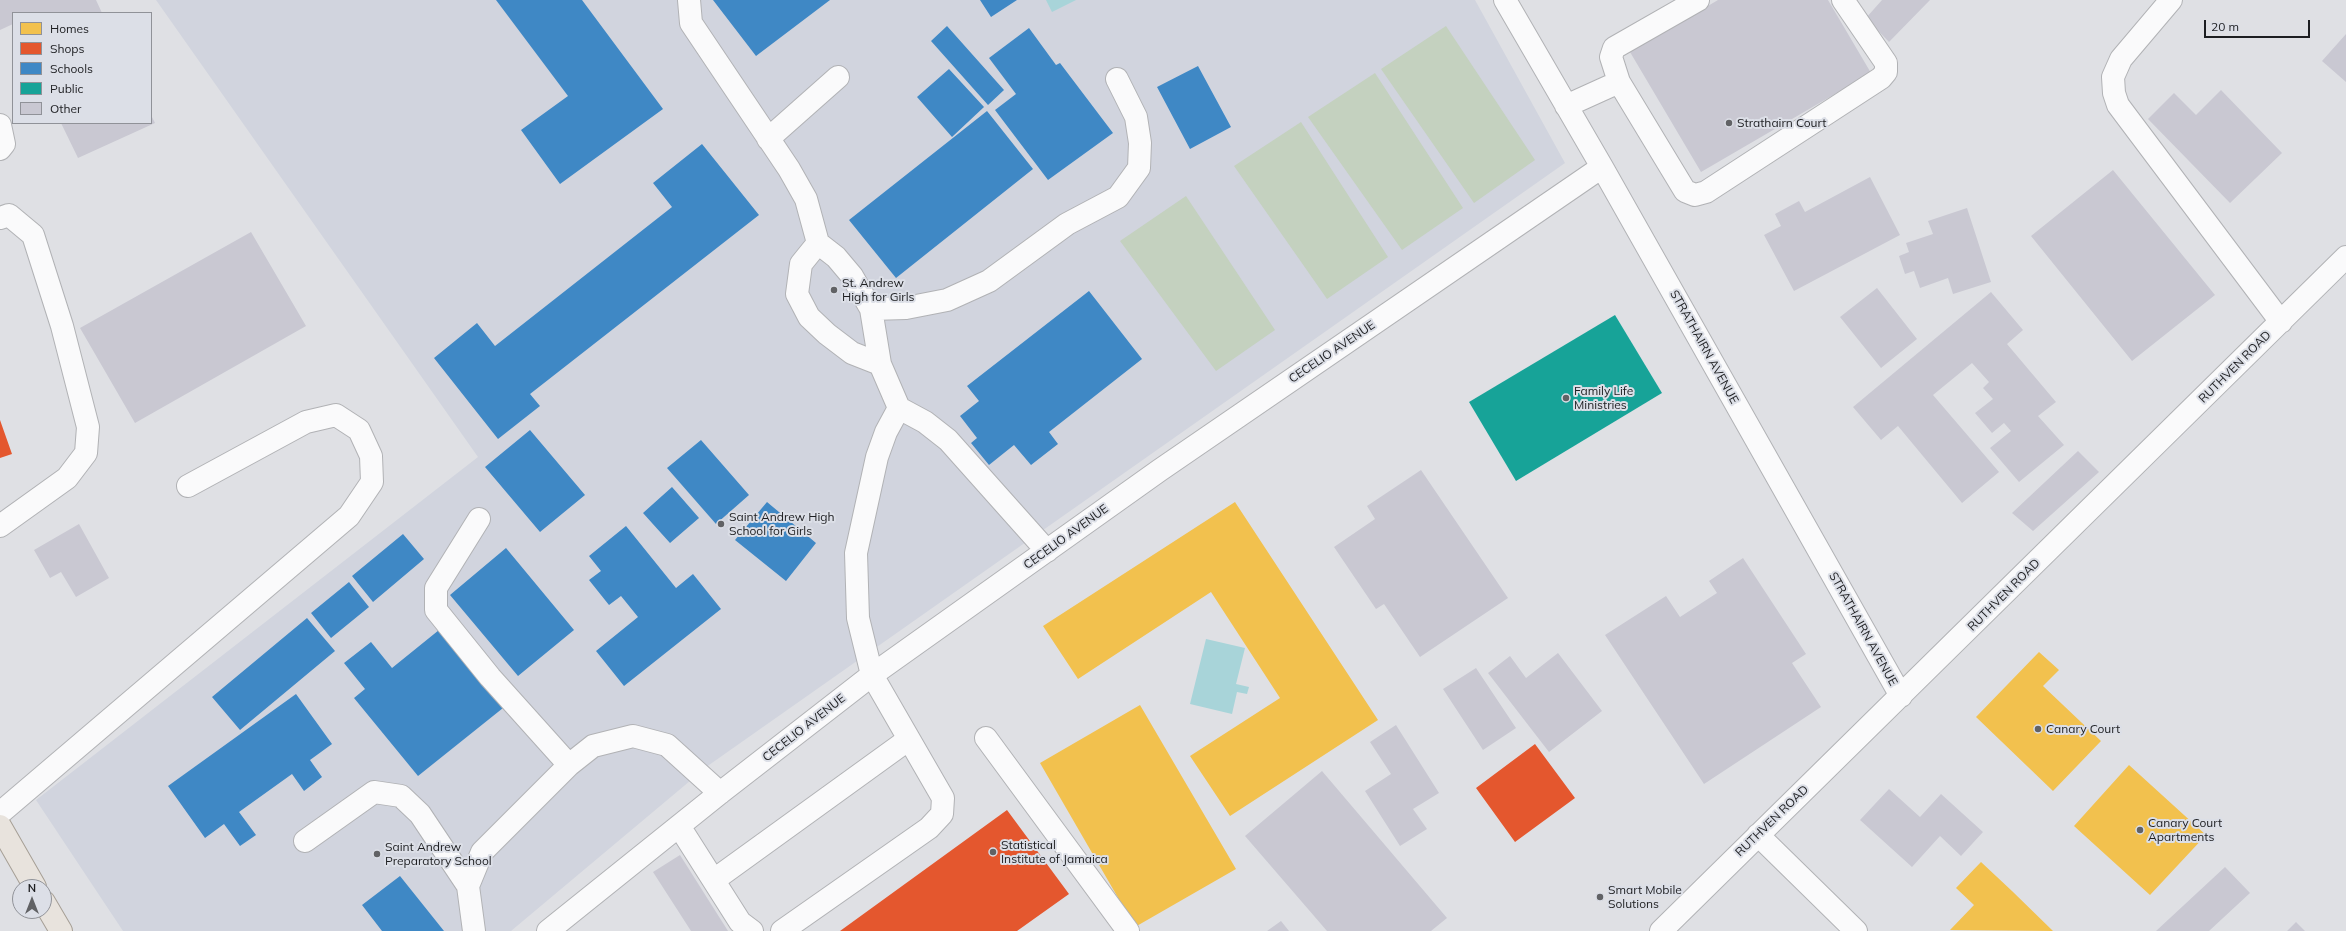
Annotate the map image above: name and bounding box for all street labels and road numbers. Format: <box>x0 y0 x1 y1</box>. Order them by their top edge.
street label: STRATHAIRN AVENUE <box>1667 288 1741 406</box>
street label: CECELIO AVENUE <box>1286 318 1378 386</box>
street label: RUTHVEN ROAD <box>2196 328 2274 406</box>
street label: CECELIO AVENUE <box>1021 502 1111 572</box>
street label: RUTHVEN ROAD <box>1965 556 2043 634</box>
street label: STRATHAIRN AVENUE <box>1826 570 1900 688</box>
street label: CECELIO AVENUE <box>760 691 848 765</box>
street label: RUTHVEN ROAD <box>1732 782 1812 860</box>

